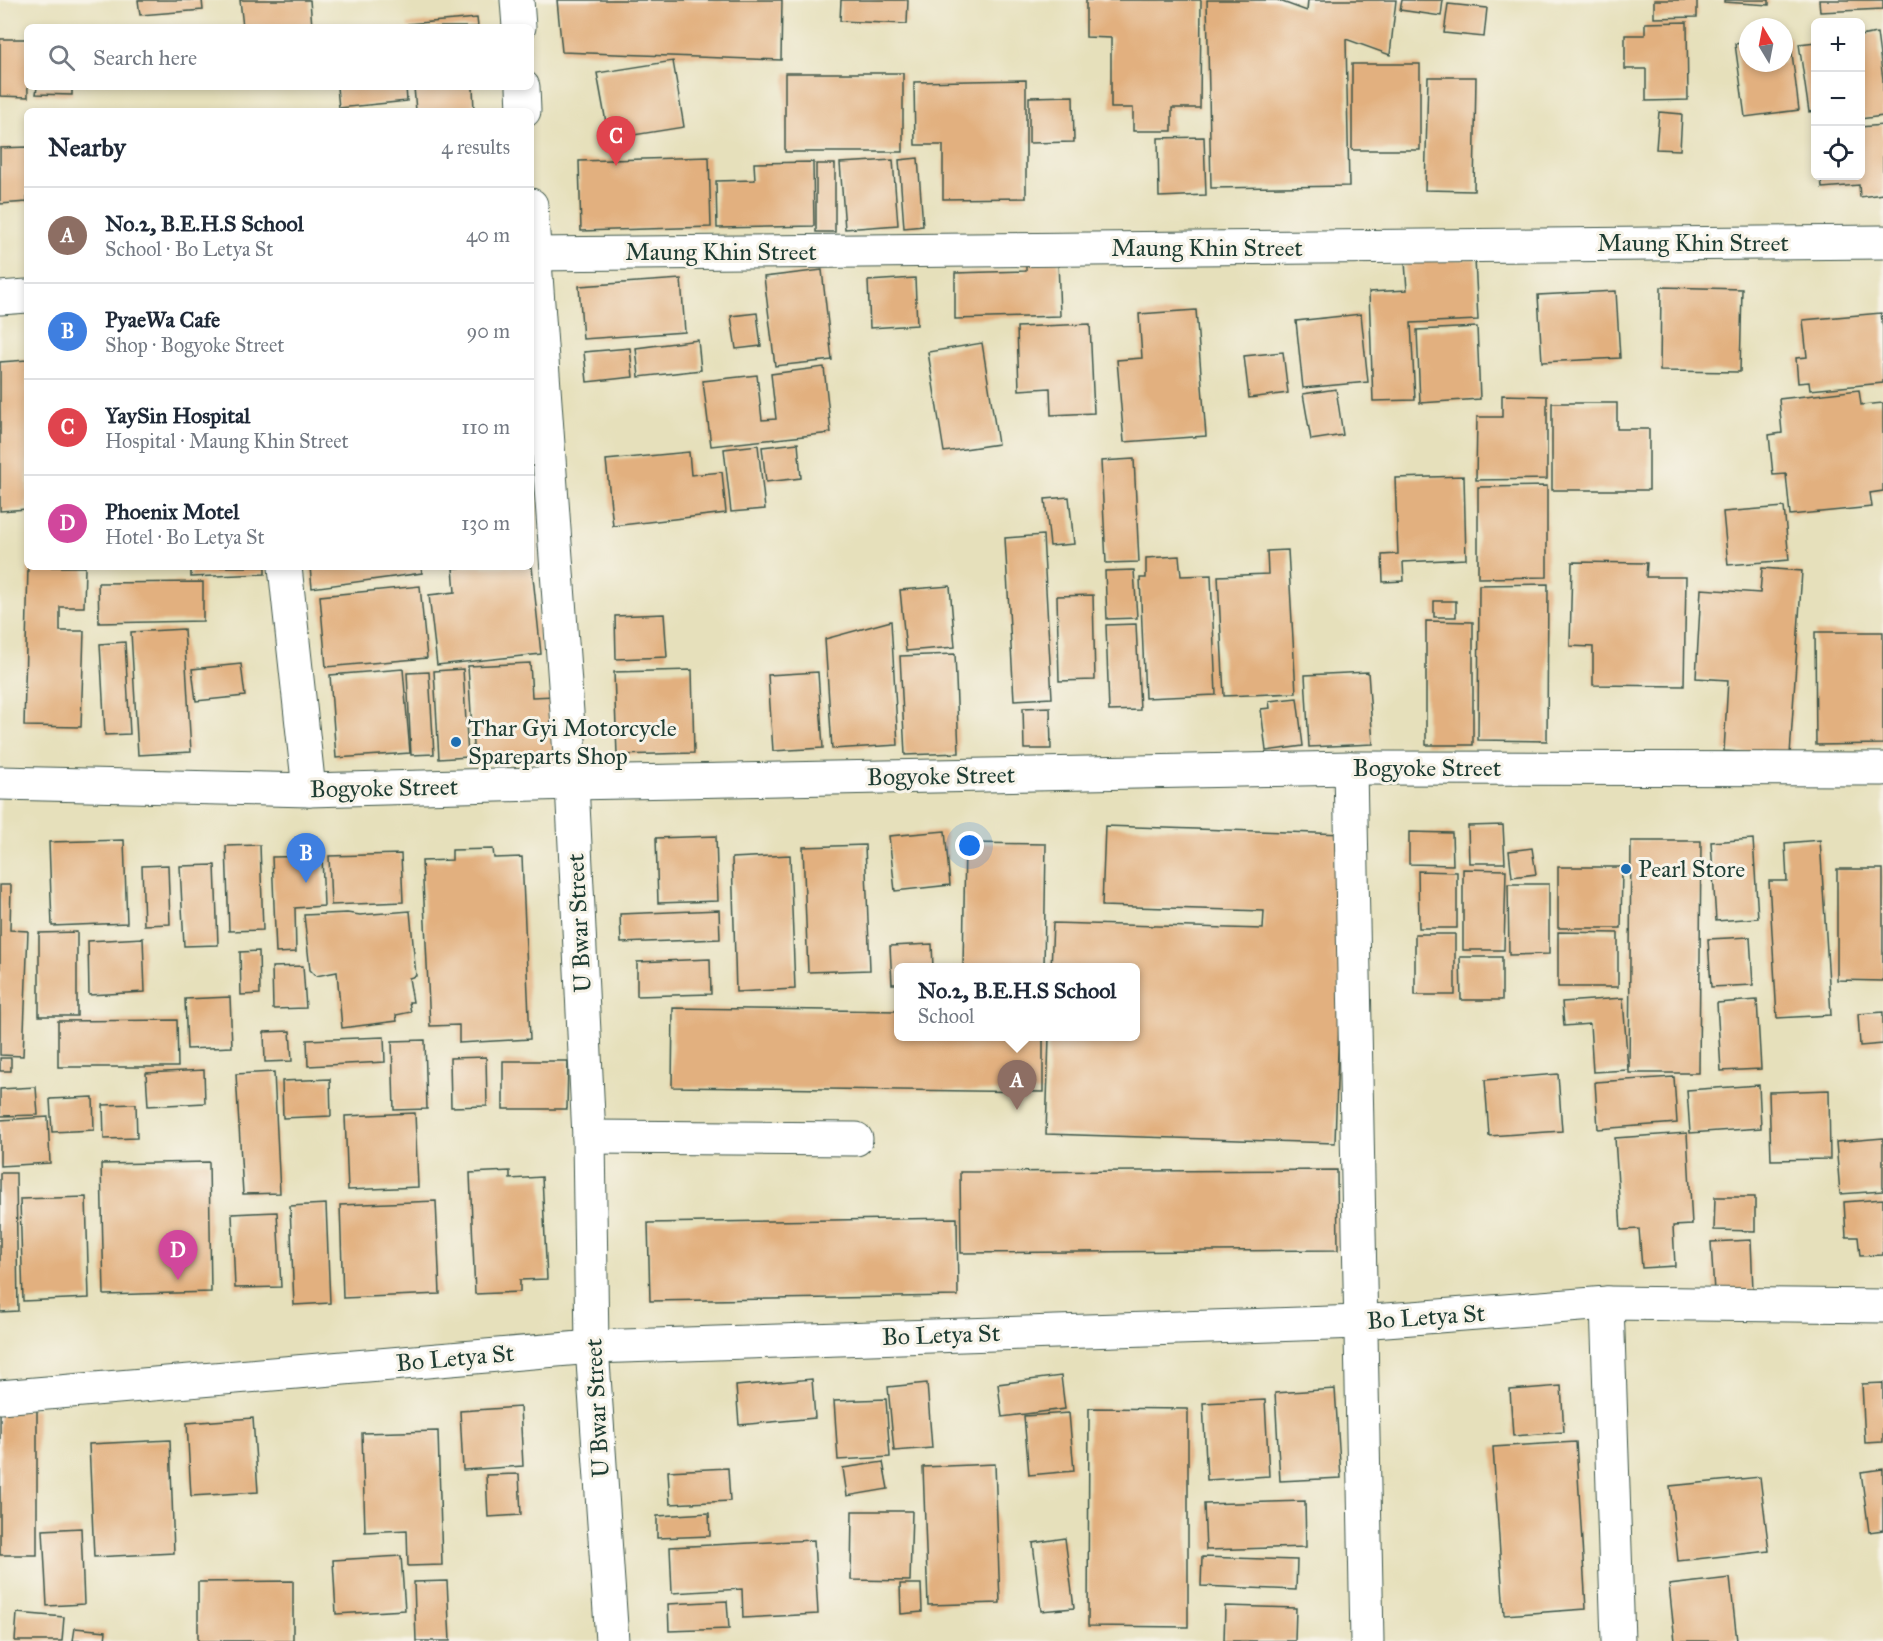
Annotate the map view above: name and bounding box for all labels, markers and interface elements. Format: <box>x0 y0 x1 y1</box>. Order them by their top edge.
north arrow <box>1739 18 1793 72</box>
map controls <box>1811 18 1865 180</box>
button: + <box>1811 18 1865 72</box>
search box <box>24 24 534 90</box>
icon: search <box>45 41 78 74</box>
text: Search here <box>93 44 197 71</box>
button: − <box>1811 72 1865 126</box>
pin: C <box>596 116 636 166</box>
button: locate <box>1811 126 1865 180</box>
text: Nearby <box>48 131 126 163</box>
text: 4 results <box>441 135 510 159</box>
text: No.2, B.E.H.S School <box>105 210 304 237</box>
text: A <box>61 223 74 247</box>
text: 40 m <box>466 223 510 247</box>
street label: Maung Khin Street <box>1597 228 1789 258</box>
street label: Maung Khin Street <box>1111 233 1303 263</box>
text: School · Bo Letya St <box>105 237 273 261</box>
street label: Maung Khin Street <box>625 237 817 267</box>
text: PyaeWa Cafe <box>105 306 220 333</box>
text: B <box>61 319 74 343</box>
text: 90 m <box>467 319 510 343</box>
text: Shop · Bogyoke Street <box>105 333 284 357</box>
text: YaySin Hospital <box>105 402 250 429</box>
text: C <box>61 415 74 439</box>
text: 110 m <box>462 415 510 439</box>
text: Hospital · Maung Khin Street <box>105 429 349 453</box>
text: Phoenix Motel <box>105 498 239 525</box>
text: D <box>60 511 75 535</box>
text: 130 m <box>461 511 510 535</box>
text: Hotel · Bo Letya St <box>105 525 265 549</box>
place label: Thar Gyi Motorcycle Spareparts Shop <box>468 713 677 771</box>
marker: Thar Gyi Motorcycle Spareparts Shop <box>449 735 463 749</box>
street label: Bogyoke Street <box>1353 753 1502 783</box>
street label: Bogyoke Street <box>867 760 1016 792</box>
street label: Bogyoke Street <box>310 772 459 804</box>
your location <box>955 831 984 860</box>
pin: B <box>286 834 326 883</box>
street label: U Bwar Street <box>560 852 598 993</box>
place label: Pearl Store <box>1638 854 1745 884</box>
marker: Pearl Store <box>1619 862 1633 876</box>
popup <box>894 963 1140 1041</box>
text: No.2, B.E.H.S School <box>918 977 1116 1004</box>
text: School <box>918 1004 974 1028</box>
pin: A <box>998 1060 1036 1110</box>
pin: D <box>158 1230 198 1280</box>
street label: Bo Letya St <box>1366 1298 1487 1336</box>
street label: Bo Letya St <box>881 1318 1001 1352</box>
street label: U Bwar Street <box>578 1337 616 1478</box>
street label: Bo Letya St <box>395 1338 516 1378</box>

